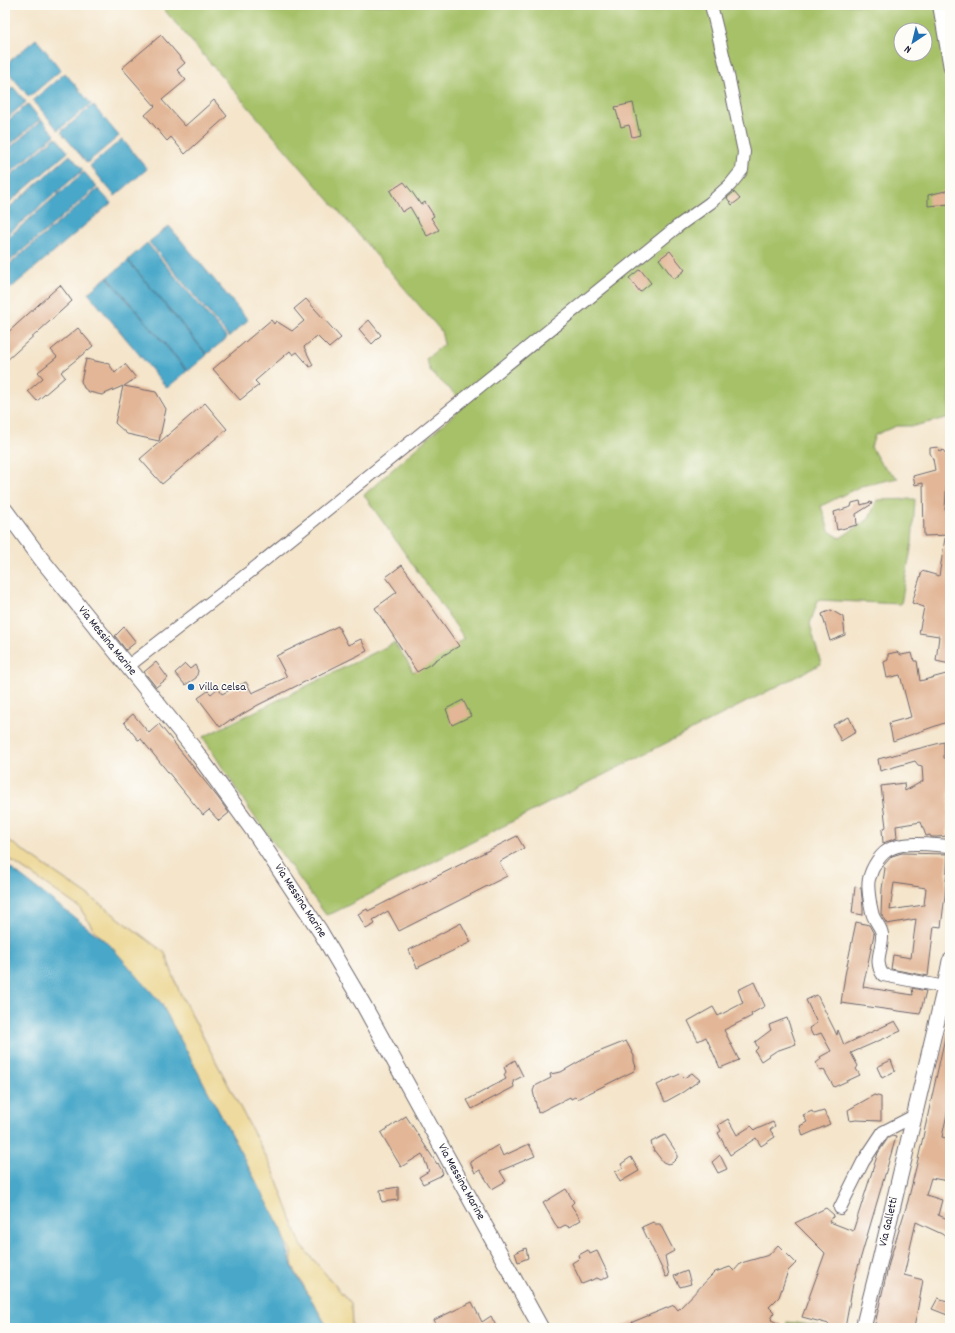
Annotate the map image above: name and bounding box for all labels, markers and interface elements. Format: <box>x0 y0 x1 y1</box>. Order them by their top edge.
north arrow <box>893 22 933 62</box>
text: N <box>901 40 915 57</box>
street label: Via Messina Marine <box>74 603 140 679</box>
place label: Villa Celsa <box>199 679 246 696</box>
marker: Villa Celsa <box>186 682 196 692</box>
street label: Via Messina Marine <box>270 861 330 941</box>
street label: Via Messina Marine <box>433 1141 489 1223</box>
street label: Via Galletti <box>875 1196 903 1248</box>

